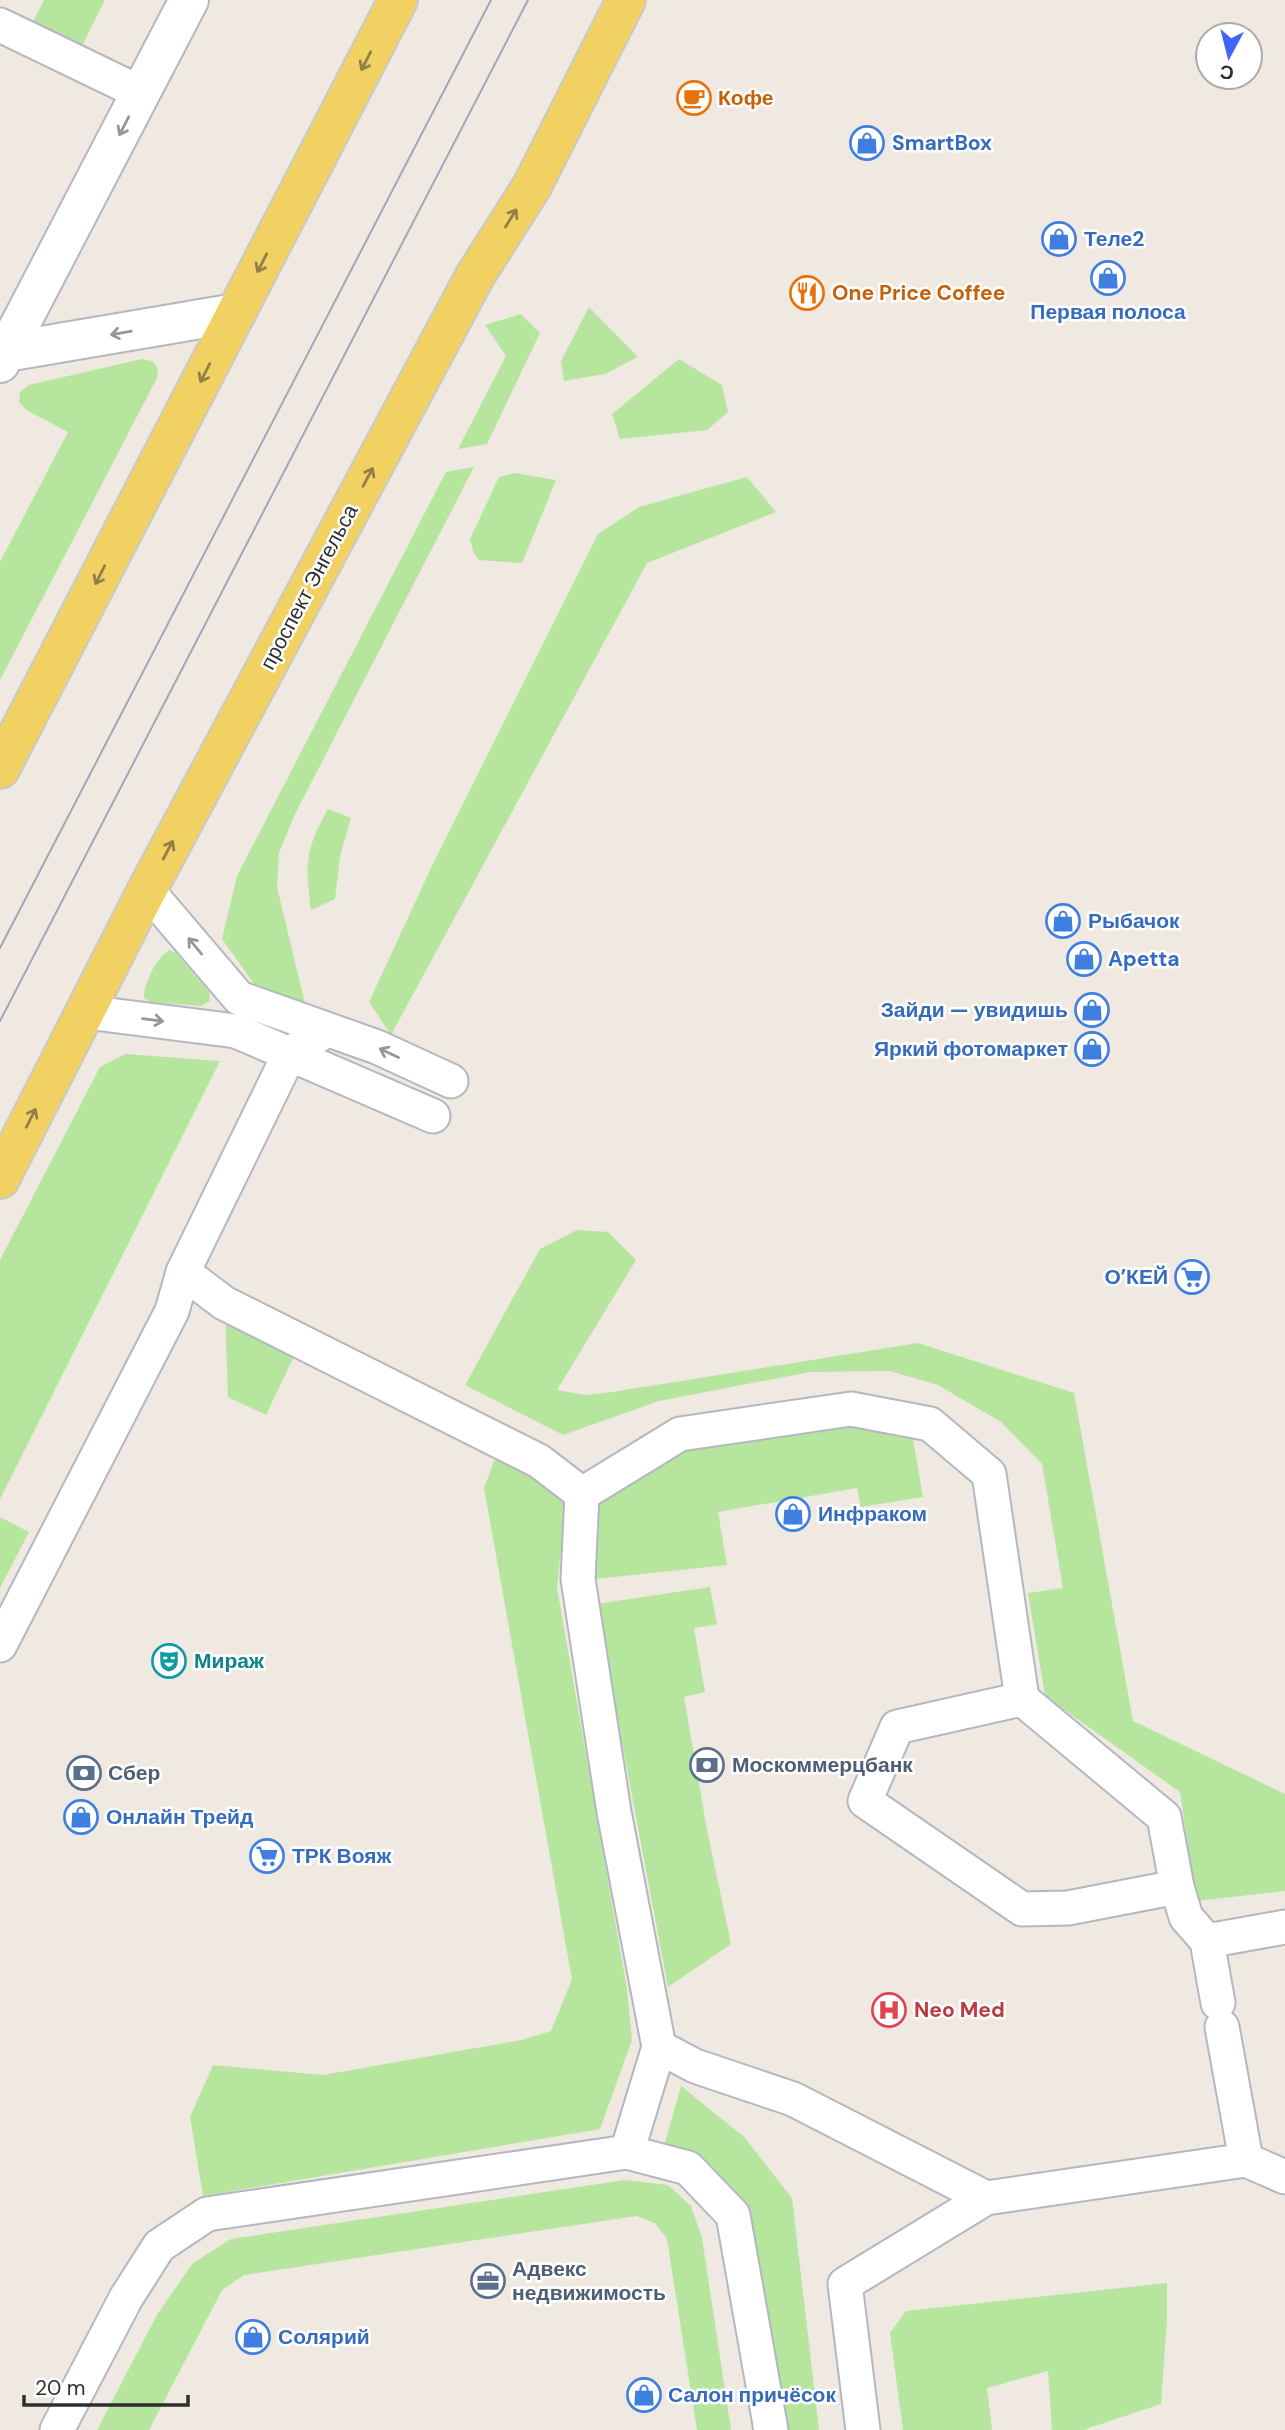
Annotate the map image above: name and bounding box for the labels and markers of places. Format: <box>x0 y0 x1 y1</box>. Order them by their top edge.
cafe icon: Кофе <box>675 79 713 117</box>
place label: Кофе <box>718 84 773 112</box>
shop icon: SmartBox <box>848 124 886 162</box>
place label: SmartBox <box>892 129 992 157</box>
shop icon: Теле2 <box>1040 220 1078 258</box>
place label: Теле2 <box>1084 225 1144 253</box>
shop icon: Первая полоса <box>1089 259 1127 297</box>
restaurant icon: One Price Coffee <box>788 274 826 312</box>
place label: One Price Coffee <box>832 279 1005 307</box>
place label: Первая полоса <box>1030 298 1186 326</box>
shop icon: Рыбачок <box>1044 902 1082 940</box>
place label: Рыбачок <box>1088 907 1180 935</box>
shop icon: Apetta <box>1065 940 1103 978</box>
place label: Apetta <box>1108 945 1180 973</box>
shop icon: Зайди — увидишь <box>1073 991 1111 1029</box>
place label: Зайди — увидишь <box>881 996 1068 1024</box>
shop icon: Яркий фотомаркет <box>1073 1030 1111 1068</box>
place label: Яркий фотомаркет <box>874 1035 1068 1063</box>
supermarket icon: О’КЕЙ <box>1173 1258 1211 1296</box>
place label: О’КЕЙ <box>1104 1263 1168 1291</box>
shop icon: Инфраком <box>774 1495 812 1533</box>
place label: Инфраком <box>818 1500 927 1528</box>
theatre icon: Мираж <box>150 1642 188 1680</box>
place label: Мираж <box>194 1647 265 1675</box>
bank icon: Москоммерцбанк <box>688 1746 726 1784</box>
place label: Москоммерцбанк <box>732 1751 913 1779</box>
bank icon: Сбер <box>65 1754 103 1792</box>
place label: Сбер <box>108 1759 160 1787</box>
shop icon: Онлайн Трейд <box>62 1798 100 1836</box>
place label: Онлайн Трейд <box>106 1803 253 1831</box>
supermarket icon: ТРК Вояж <box>248 1837 286 1875</box>
place label: ТРК Вояж <box>292 1842 393 1870</box>
hospital icon: Neo Med <box>870 1991 908 2029</box>
place label: Neo Med <box>914 1996 1005 2024</box>
place label: Адвекс недвижимость <box>512 2255 666 2307</box>
office icon: Адвекс недвижимость <box>469 2262 507 2300</box>
shop icon: Солярий <box>234 2318 272 2356</box>
place label: Солярий <box>278 2323 370 2351</box>
shop icon: Салон причёсок <box>625 2376 663 2414</box>
place label: Салон причёсок <box>668 2381 836 2409</box>

